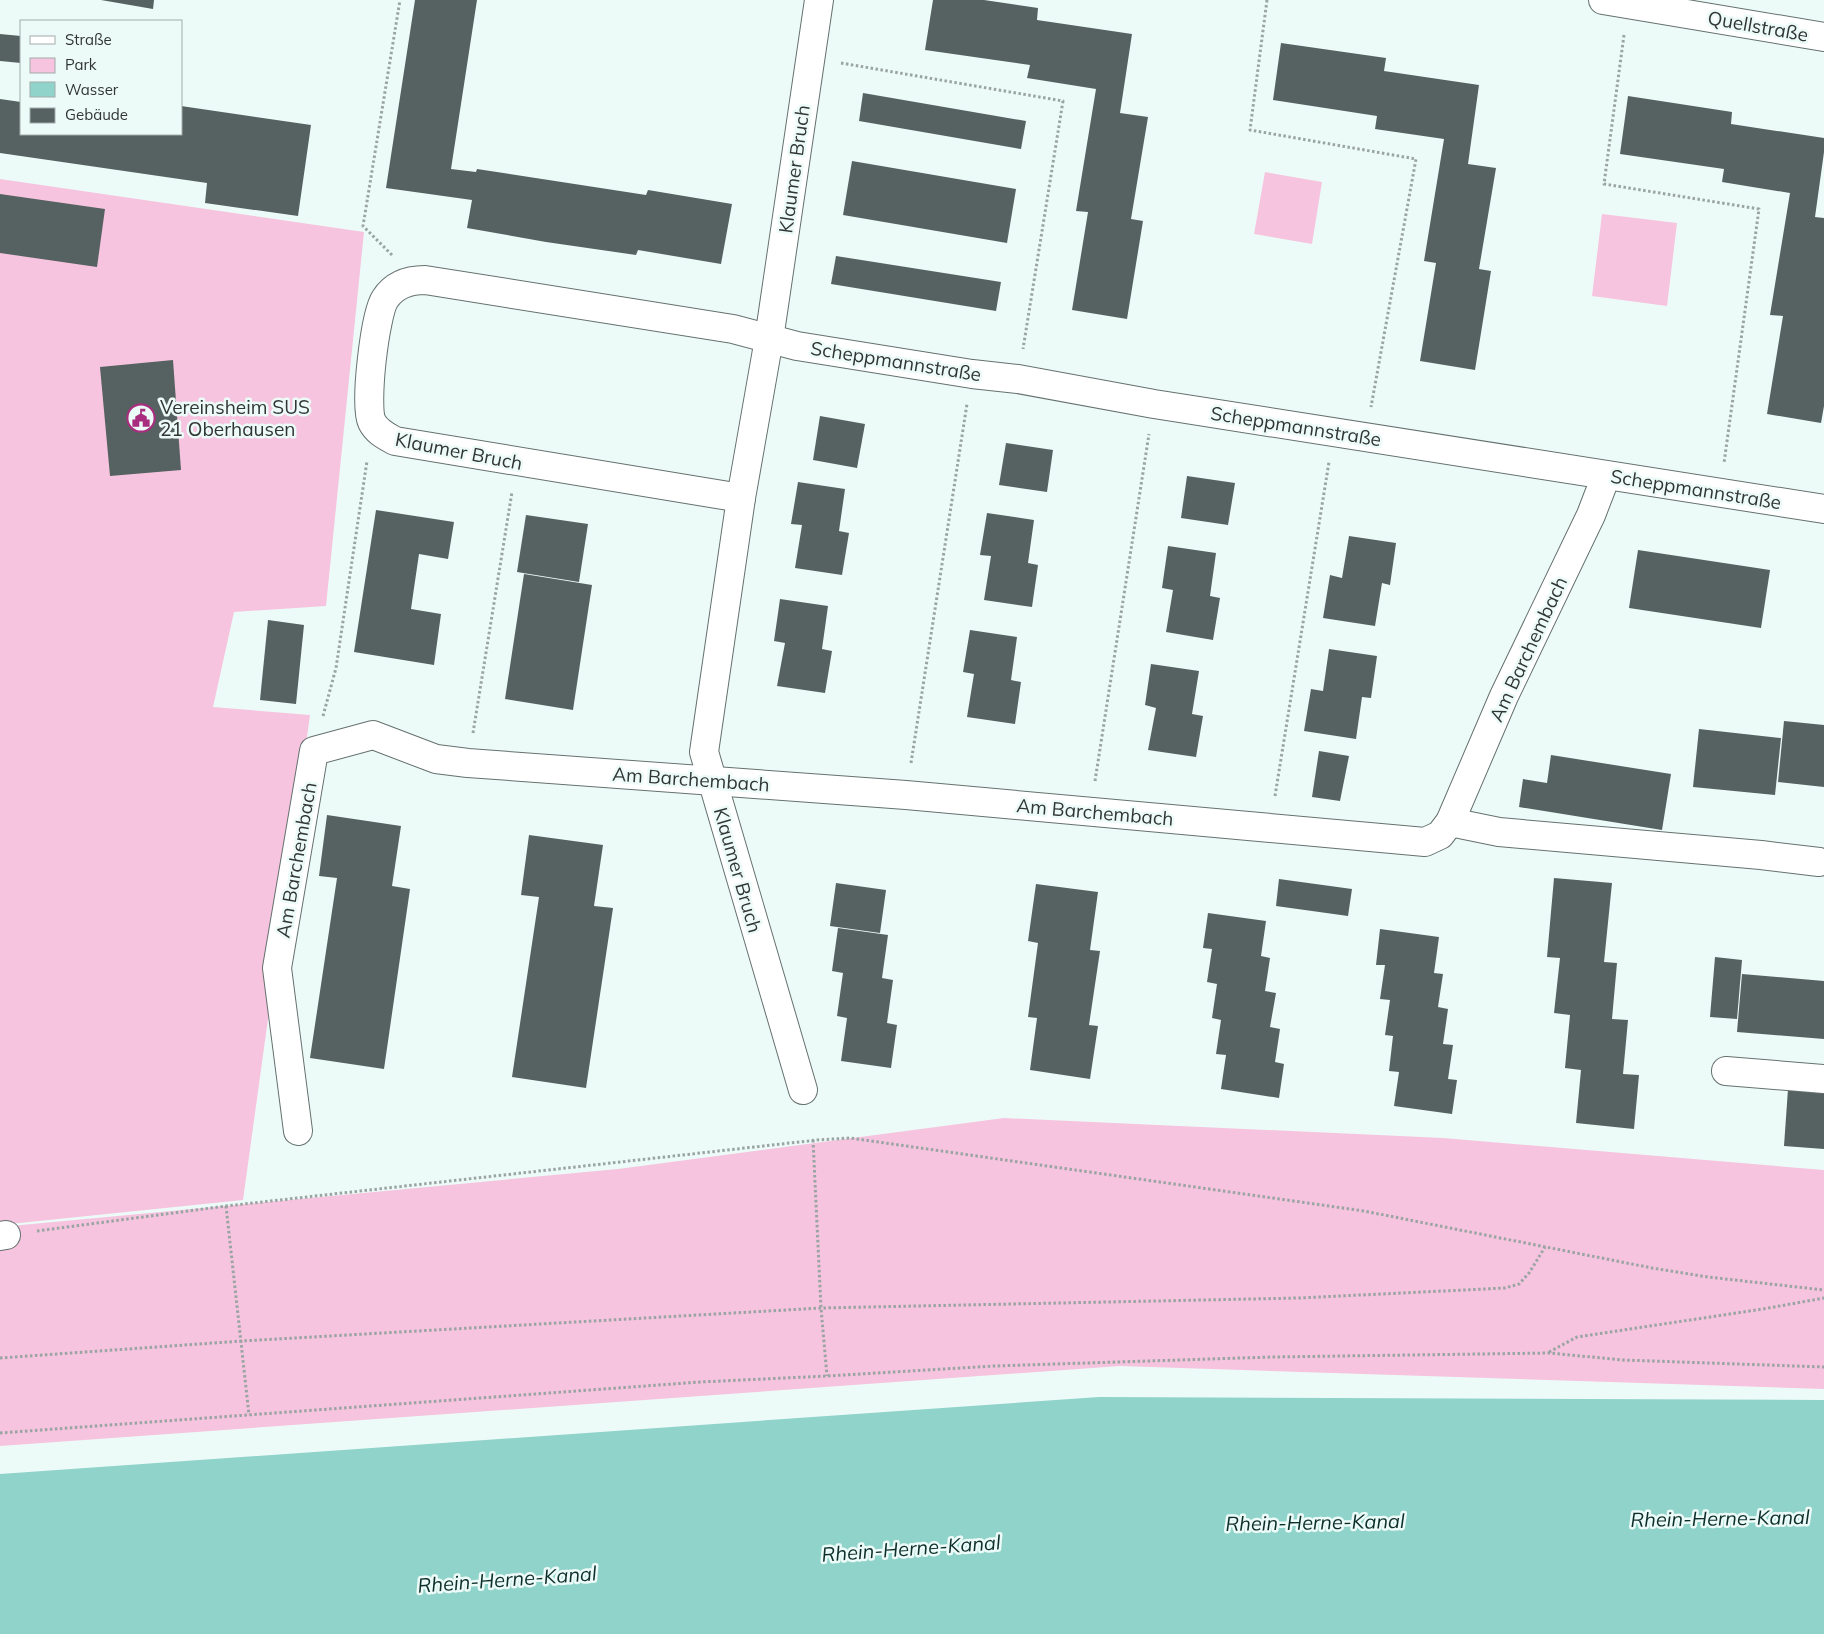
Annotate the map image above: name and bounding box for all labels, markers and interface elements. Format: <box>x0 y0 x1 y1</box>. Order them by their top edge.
street label: Quellstraße <box>1706 5 1810 47</box>
legend <box>20 20 182 135</box>
text: Straße <box>65 30 112 49</box>
text: Park <box>65 55 97 74</box>
text: Wasser <box>65 80 119 99</box>
street label: Klaumer Bruch <box>773 103 815 235</box>
text: Gebäude <box>65 105 128 124</box>
street label: Scheppmannstraße <box>809 336 983 386</box>
place label: Vereinsheim SUS 21 Oberhausen <box>160 395 310 441</box>
street label: Scheppmannstraße <box>1209 401 1383 451</box>
public building icon: Vereinsheim SUS 21 Oberhausen <box>126 403 156 433</box>
street label: Klaumer Bruch <box>393 427 525 475</box>
street label: Scheppmannstraße <box>1609 464 1783 514</box>
street label: Am Barchembach <box>1484 573 1572 725</box>
street label: Am Barchembach <box>612 762 770 796</box>
street label: Am Barchembach <box>270 780 322 940</box>
street label: Am Barchembach <box>1015 793 1175 831</box>
street label: Klaumer Bruch <box>709 805 767 935</box>
water label: Rhein-Herne-Kanal <box>1630 1504 1810 1532</box>
water label: Rhein-Herne-Kanal <box>1225 1508 1405 1536</box>
water label: Rhein-Herne-Kanal <box>821 1529 1002 1567</box>
water label: Rhein-Herne-Kanal <box>417 1560 598 1598</box>

